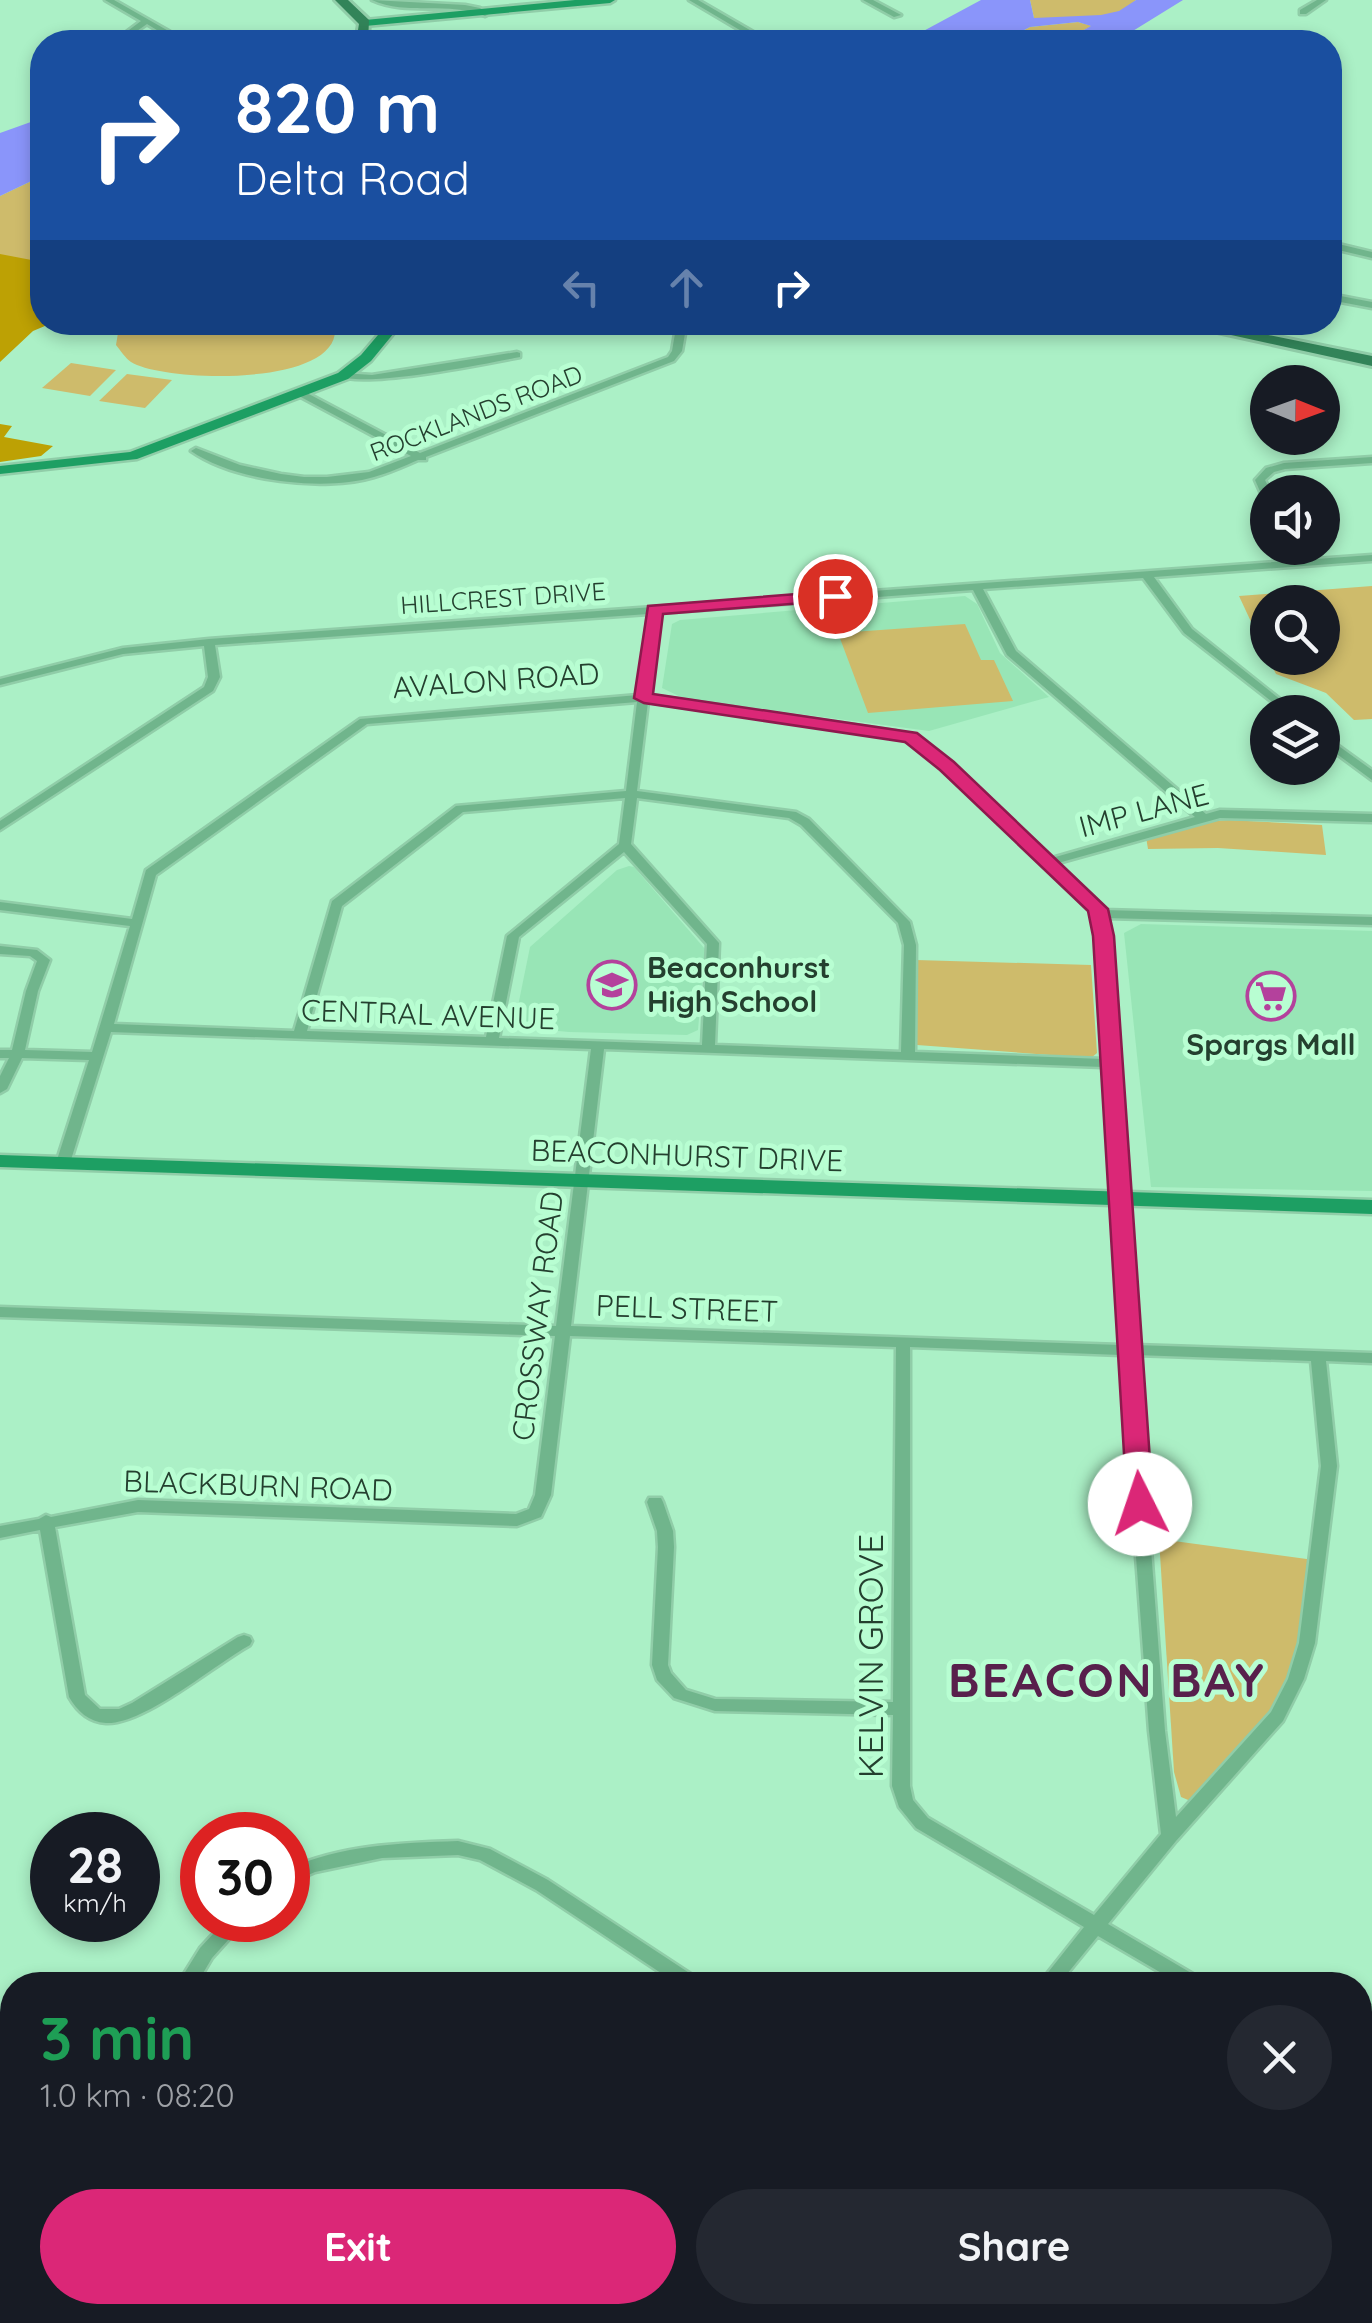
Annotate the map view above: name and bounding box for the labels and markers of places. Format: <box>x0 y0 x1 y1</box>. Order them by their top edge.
pin <box>793 554 878 639</box>
place label: Beaconhurst High School <box>647 948 830 1020</box>
school or university icon: Beaconhurst High School <box>586 959 638 1011</box>
supermarket icon: Spargs Mall <box>1245 970 1297 1022</box>
place label: Spargs Mall <box>1186 1025 1356 1063</box>

